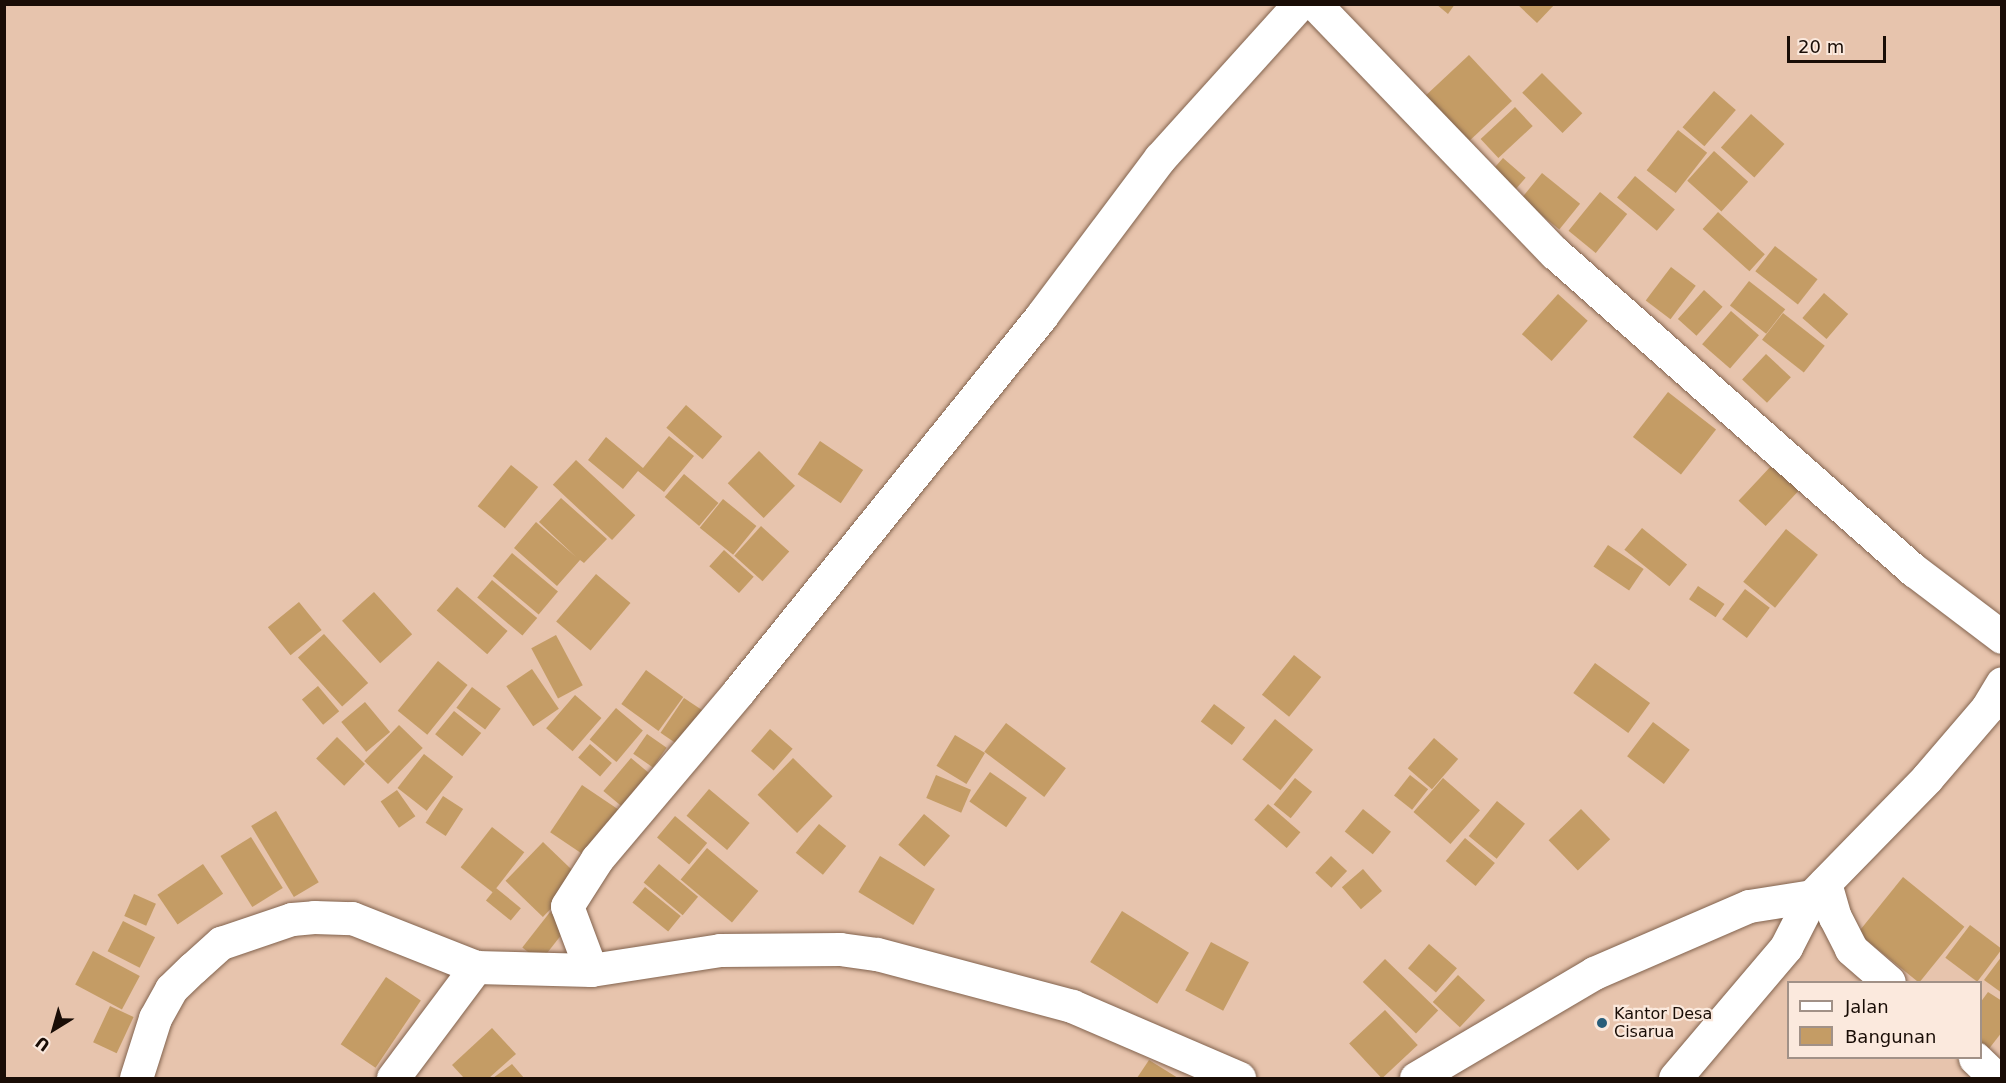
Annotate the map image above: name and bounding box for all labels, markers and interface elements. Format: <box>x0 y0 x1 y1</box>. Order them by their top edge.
scale bar <box>1790 24 1889 62</box>
text: 20 m <box>1798 36 1844 57</box>
legend <box>1787 981 1982 1059</box>
text: Jalan <box>1845 996 1889 1017</box>
north arrow <box>24 999 84 1059</box>
place label: Kantor Desa Cisarua <box>1614 1004 1712 1042</box>
marker: Kantor Desa Cisarua <box>1595 1016 1609 1030</box>
text: Bangunan <box>1845 1026 1936 1047</box>
text: U <box>32 1032 54 1055</box>

